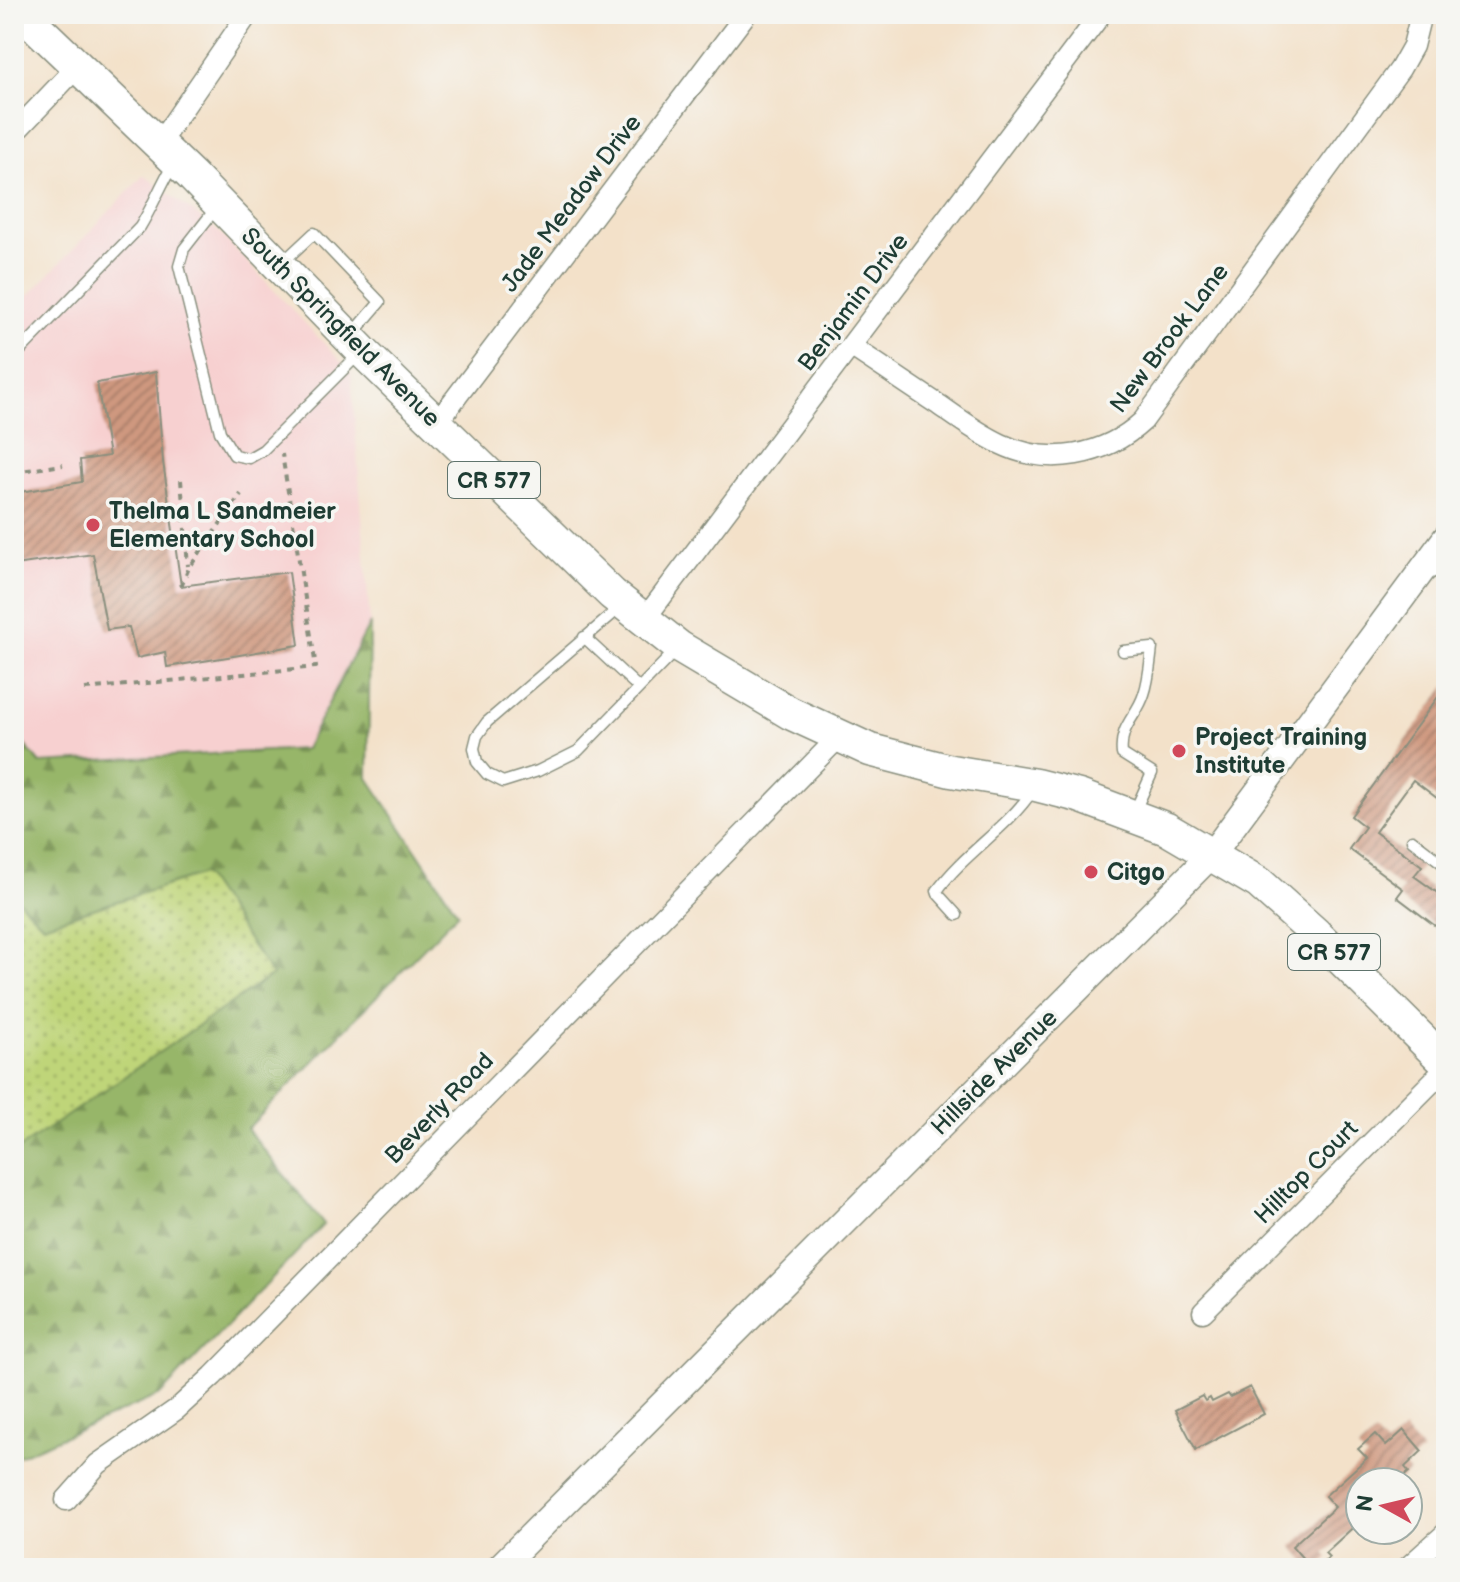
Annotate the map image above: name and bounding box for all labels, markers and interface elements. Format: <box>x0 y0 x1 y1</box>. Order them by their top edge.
street label: Jade Meadow Drive <box>495 109 648 298</box>
street label: South Springfield Avenue <box>235 222 446 433</box>
street label: Benjamin Drive <box>792 228 915 377</box>
street label: New Brook Lane <box>1104 258 1235 419</box>
road number: CR 577 <box>448 462 540 498</box>
place label: Thelma L Sandmeier Elementary School <box>109 497 336 554</box>
marker: Thelma L Sandmeier Elementary School <box>84 516 102 534</box>
place label: Project Training Institute <box>1195 723 1367 780</box>
marker: Project Training Institute <box>1170 742 1188 760</box>
place label: Citgo <box>1107 858 1165 887</box>
marker: Citgo <box>1082 863 1100 881</box>
road number: CR 577 <box>1288 934 1380 970</box>
street label: Hillside Avenue <box>925 1003 1063 1141</box>
street label: Beverly Road <box>379 1047 500 1170</box>
street label: Hilltop Court <box>1248 1114 1365 1230</box>
north arrow <box>1344 1466 1424 1546</box>
text: N <box>1351 1493 1380 1513</box>

